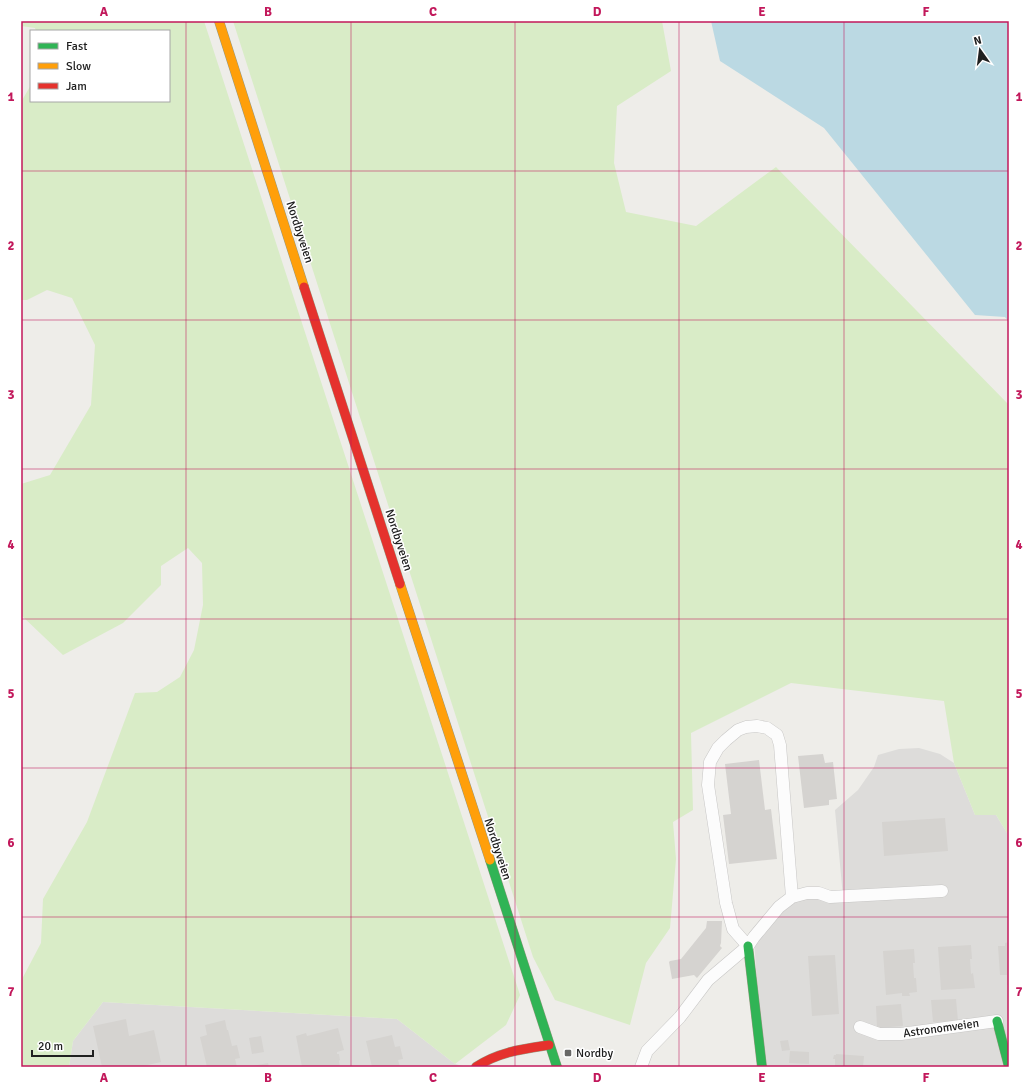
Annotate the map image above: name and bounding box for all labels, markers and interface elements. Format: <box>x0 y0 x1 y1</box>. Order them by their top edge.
text: A <box>100 4 109 20</box>
text: B <box>264 4 272 20</box>
text: C <box>429 4 437 20</box>
text: D <box>593 4 602 20</box>
text: E <box>758 4 766 20</box>
text: F <box>923 4 930 20</box>
legend <box>30 30 170 102</box>
north arrow <box>960 30 1000 70</box>
text: N <box>972 34 983 48</box>
text: Fast <box>66 39 87 54</box>
text: Slow <box>66 59 91 74</box>
text: Jam <box>66 79 87 94</box>
text: 1 <box>7 89 15 105</box>
text: 1 <box>1015 89 1023 105</box>
street label: Nordbyveien <box>282 199 317 265</box>
text: 2 <box>7 238 15 254</box>
text: 2 <box>1015 238 1023 254</box>
text: 3 <box>7 387 15 403</box>
text: 3 <box>1015 387 1023 403</box>
street label: Nordbyveien <box>381 507 416 573</box>
text: 4 <box>7 537 15 553</box>
text: 4 <box>1015 537 1023 553</box>
text: 5 <box>7 686 15 702</box>
text: 5 <box>1015 686 1023 702</box>
street label: Nordbyveien <box>480 816 515 882</box>
text: 6 <box>7 835 15 851</box>
text: 6 <box>1015 835 1023 851</box>
text: 7 <box>7 984 15 1000</box>
text: 7 <box>1015 984 1023 1000</box>
street label: Astronomveien <box>902 1016 980 1041</box>
scale bar <box>32 1032 93 1058</box>
text: 20 m <box>38 1039 63 1054</box>
place label: Nordby <box>576 1046 613 1061</box>
marker: Nordby <box>563 1048 573 1058</box>
text: A <box>100 1070 109 1086</box>
text: B <box>264 1070 272 1086</box>
text: C <box>429 1070 437 1086</box>
text: D <box>593 1070 602 1086</box>
text: E <box>758 1070 766 1086</box>
text: F <box>923 1070 930 1086</box>

